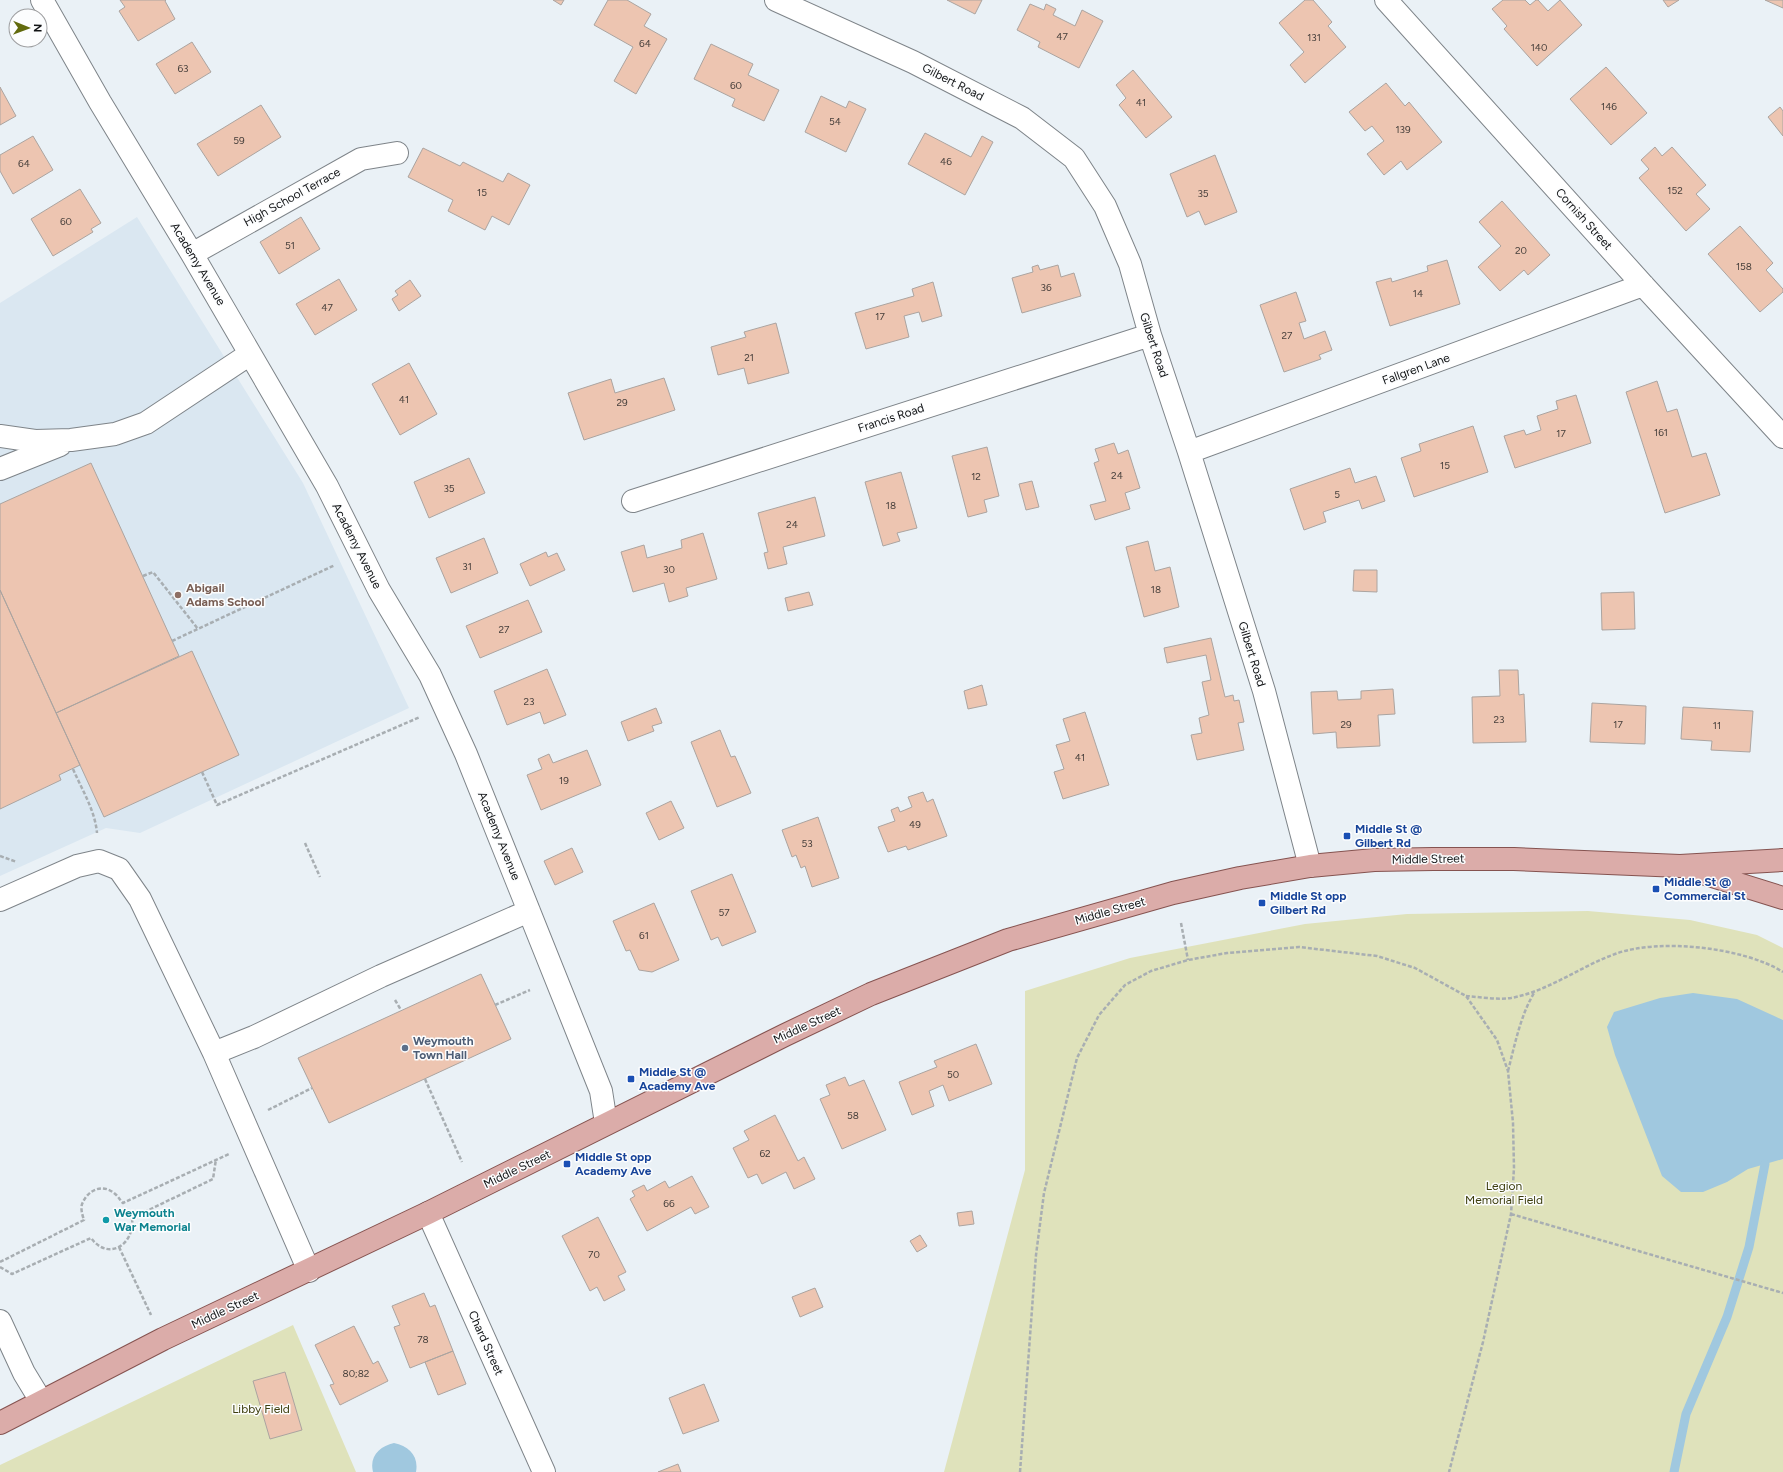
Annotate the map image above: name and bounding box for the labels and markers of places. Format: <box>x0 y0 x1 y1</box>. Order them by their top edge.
place label: Abigail Adams School <box>186 581 265 609</box>
marker: Abigail Adams School <box>173 590 183 600</box>
place label: Middle St @ Gilbert Rd <box>1355 822 1422 850</box>
marker: Middle St @ Gilbert Rd <box>1342 831 1352 841</box>
place label: Middle St @ Commercial St <box>1664 875 1746 903</box>
marker: Middle St @ Commercial St <box>1651 884 1661 894</box>
place label: Middle St opp Gilbert Rd <box>1270 889 1347 917</box>
marker: Middle St opp Gilbert Rd <box>1257 898 1267 908</box>
place label: Weymouth Town Hall <box>413 1034 474 1062</box>
marker: Weymouth Town Hall <box>400 1043 410 1053</box>
place label: Middle St @ Academy Ave <box>639 1065 716 1093</box>
marker: Middle St @ Academy Ave <box>626 1074 636 1084</box>
place label: Middle St opp Academy Ave <box>575 1150 652 1178</box>
marker: Middle St opp Academy Ave <box>562 1159 572 1169</box>
place label: Weymouth War Memorial <box>114 1206 191 1234</box>
marker: Weymouth War Memorial <box>101 1215 111 1225</box>

